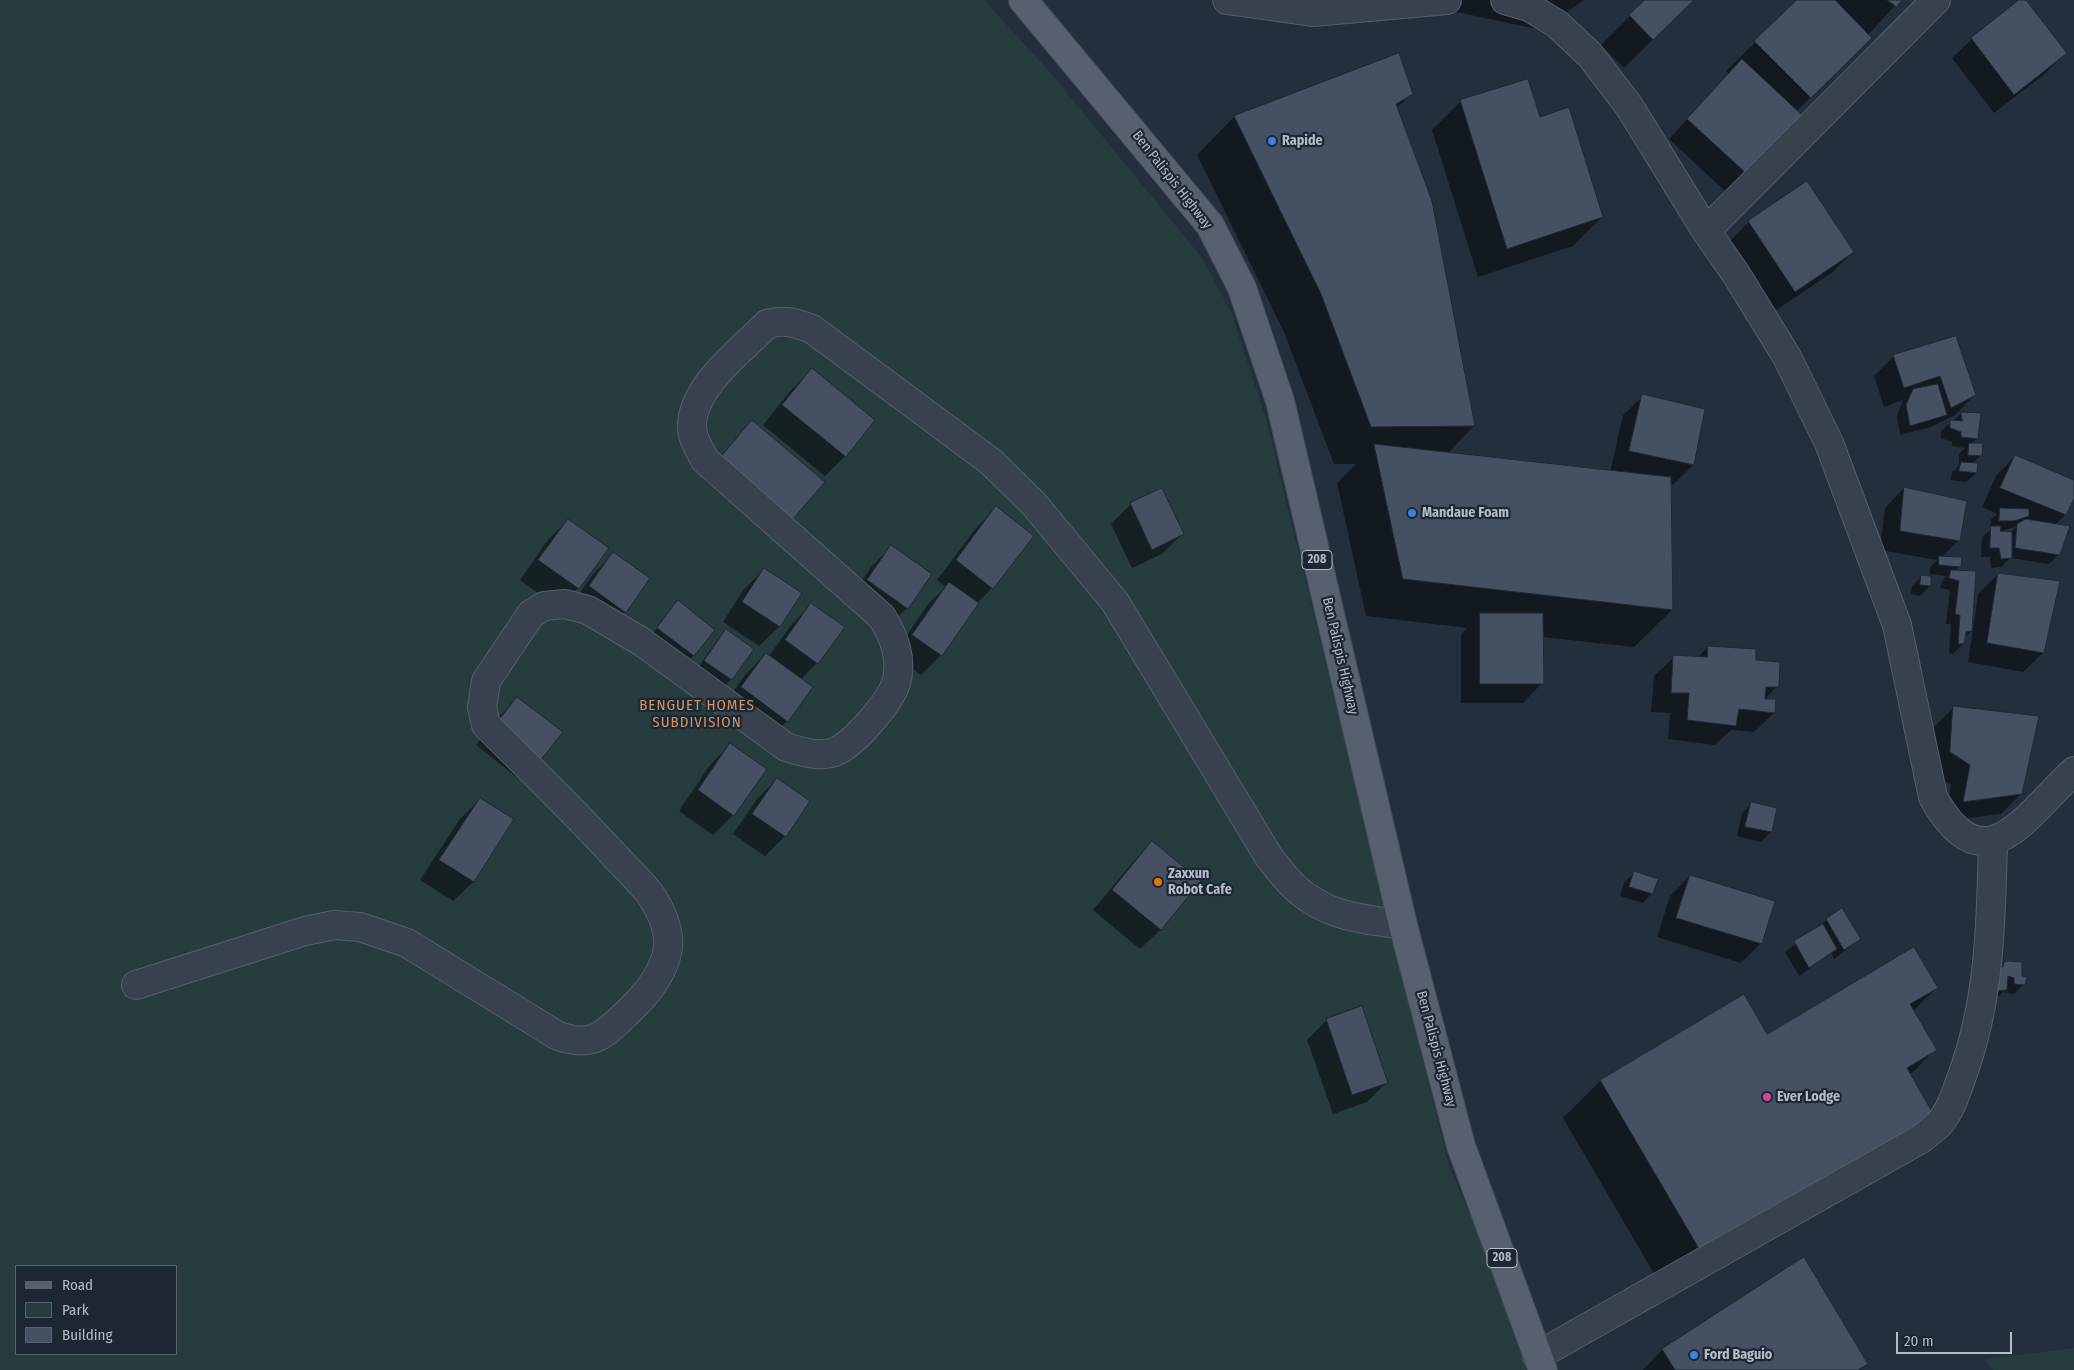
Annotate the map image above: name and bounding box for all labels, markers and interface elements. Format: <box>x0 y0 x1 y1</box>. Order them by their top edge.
street label: Ben Palispis Highway <box>1128 128 1216 232</box>
place label: Rapide <box>1282 133 1323 149</box>
marker: Rapide <box>1266 135 1278 147</box>
place label: Mandaue Foam <box>1422 505 1509 521</box>
marker: Mandaue Foam <box>1406 507 1418 519</box>
road number: 208 <box>1302 550 1332 570</box>
street label: Ben Palispis Highway <box>1318 596 1362 716</box>
district label: BENGUET HOMES SUBDIVISION <box>638 697 756 732</box>
place label: Zaxxun Robot Cafe <box>1168 866 1232 899</box>
marker: Zaxxun Robot Cafe <box>1152 876 1164 888</box>
street label: Ben Palispis Highway <box>1412 989 1460 1109</box>
place label: Ever Lodge <box>1777 1089 1840 1105</box>
marker: Ever Lodge <box>1761 1091 1773 1103</box>
road number: 208 <box>1487 1248 1517 1268</box>
legend <box>15 1265 178 1355</box>
text: Road <box>62 1276 93 1294</box>
text: Park <box>62 1301 89 1319</box>
scale bar <box>1899 1322 2015 1354</box>
text: Building <box>62 1326 113 1344</box>
text: 20 m <box>1904 1332 1934 1350</box>
place label: Ford Baguio <box>1704 1347 1772 1363</box>
marker: Ford Baguio <box>1688 1349 1700 1361</box>

